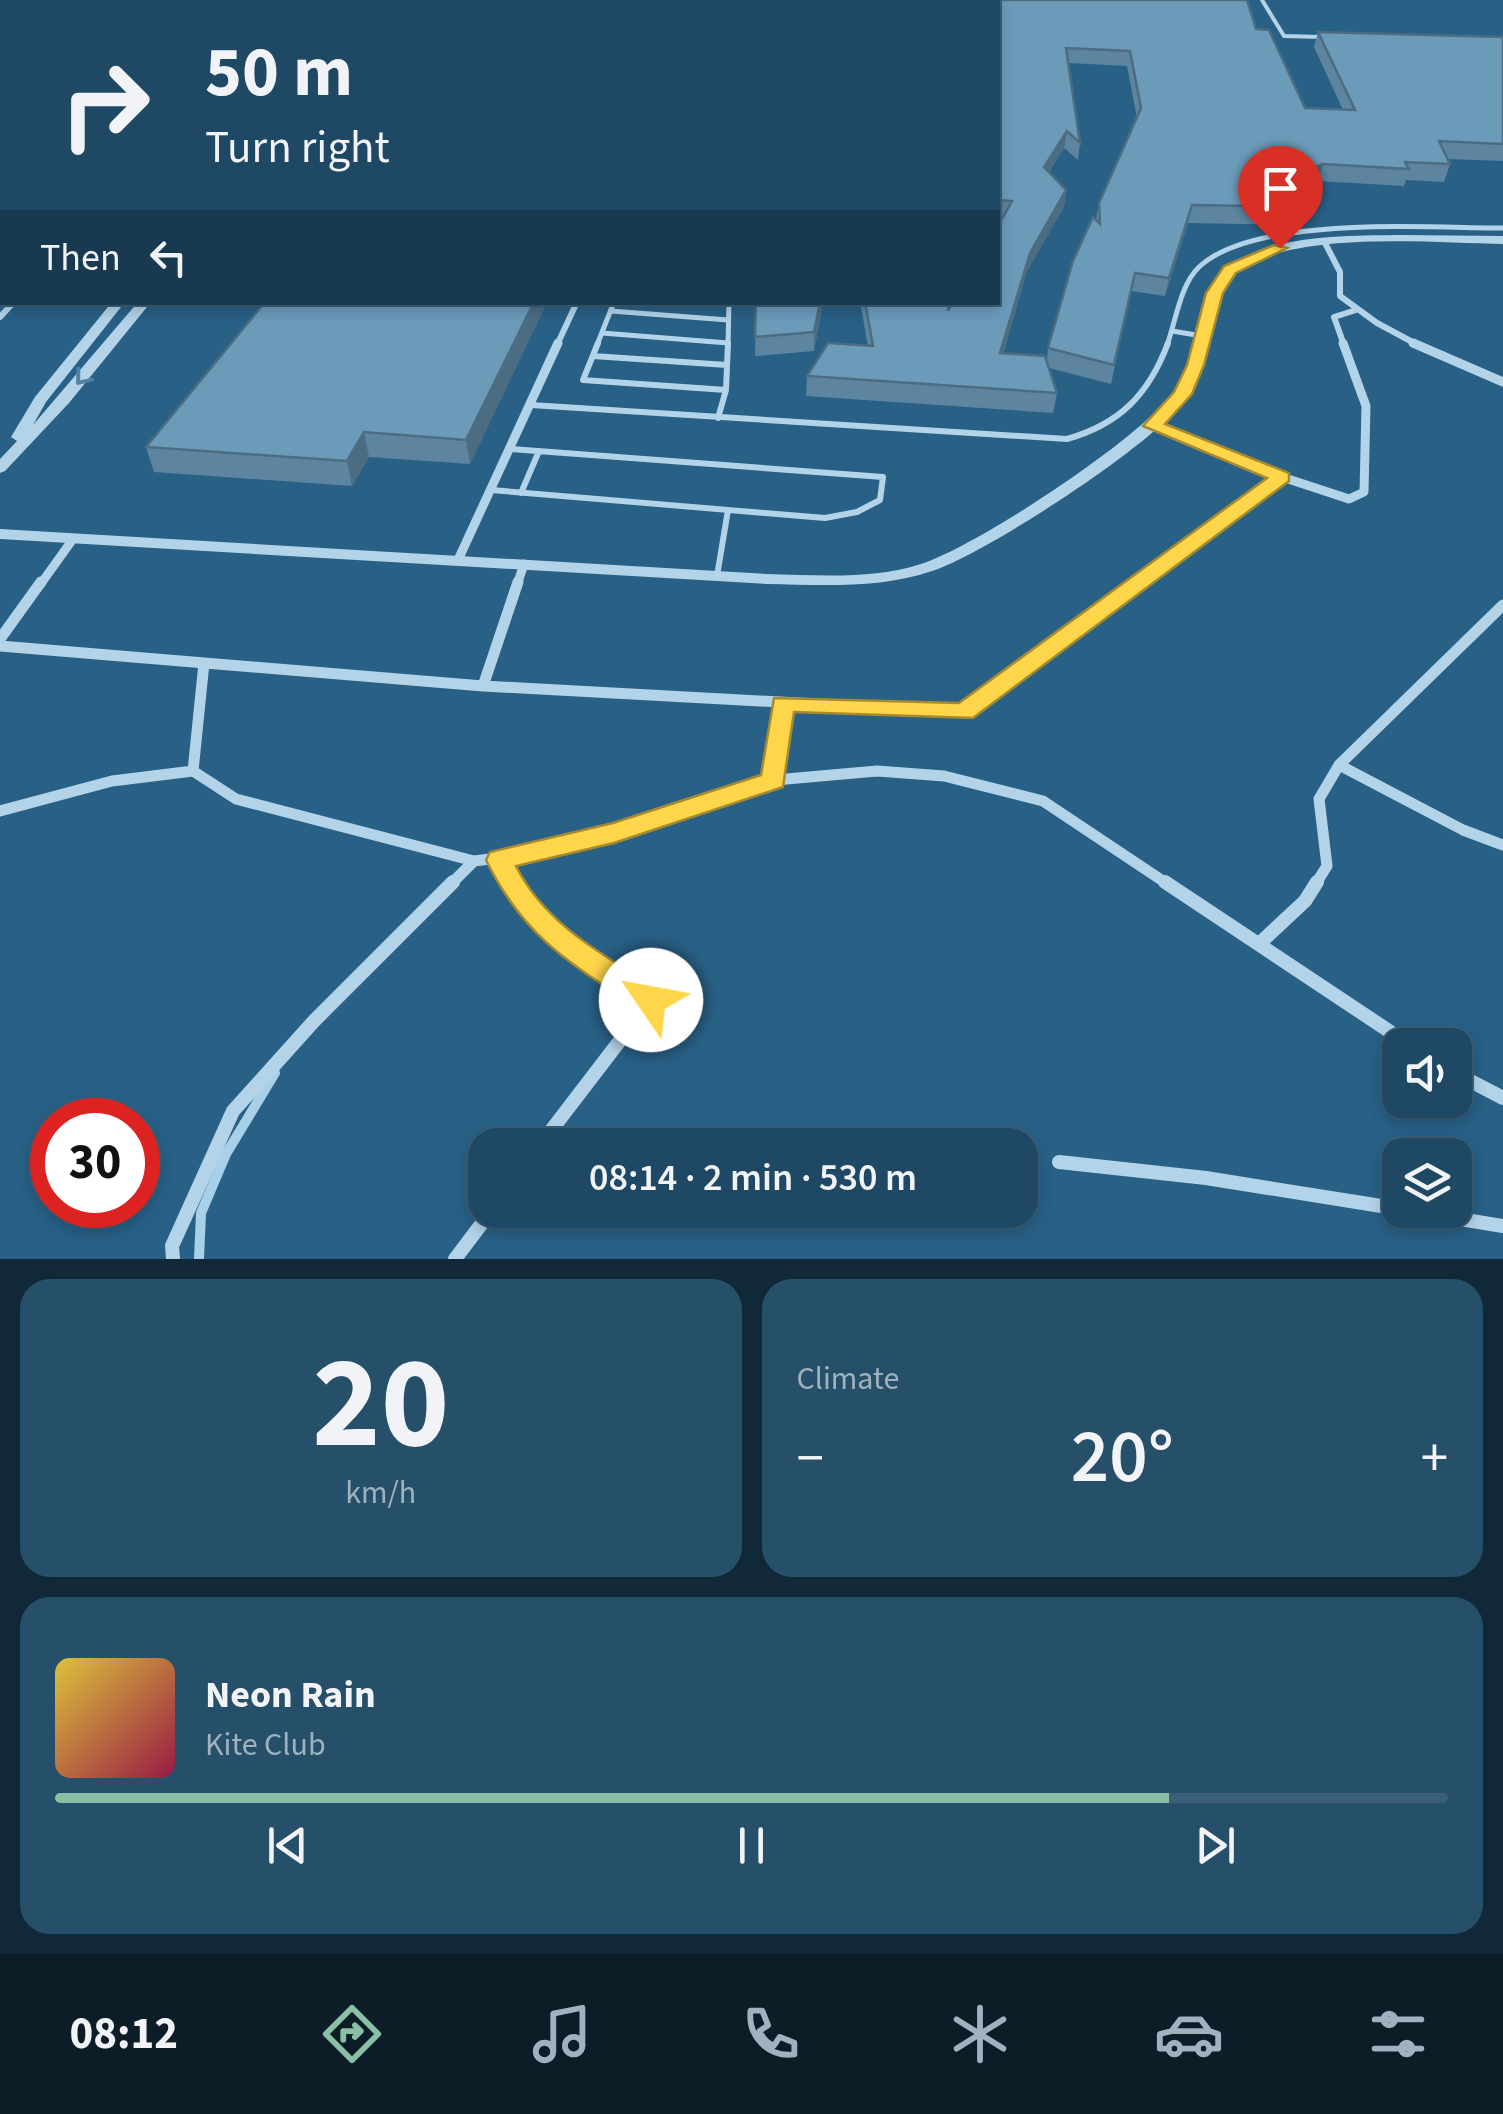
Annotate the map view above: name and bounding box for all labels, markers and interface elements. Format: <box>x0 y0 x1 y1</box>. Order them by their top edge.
text: 50 m <box>205 23 353 123</box>
icon: right <box>40 40 170 170</box>
text: Turn right <box>205 116 390 180</box>
pin <box>1238 146 1323 249</box>
icon: arrive <box>1253 161 1308 216</box>
icon: left <box>141 230 196 285</box>
text: Then <box>40 231 121 285</box>
one-way arrow <box>76 366 94 384</box>
position arrow <box>599 948 703 1052</box>
map controls <box>1382 1028 1472 1228</box>
button: sound <box>1382 1028 1472 1118</box>
speed limit sign: 30 <box>30 1098 160 1228</box>
button: layers <box>1382 1138 1472 1228</box>
text: 08:14 · 2 min · 530 m <box>589 1151 917 1205</box>
text: 20 <box>312 1312 449 1497</box>
text: Climate <box>797 1356 899 1402</box>
text: 20° <box>1071 1404 1174 1511</box>
text: − <box>797 1420 824 1498</box>
text: + <box>1421 1420 1448 1498</box>
text: km/h <box>345 1470 416 1516</box>
text: Neon Rain <box>205 1668 376 1722</box>
text: Kite Club <box>205 1722 326 1768</box>
icon: previous <box>260 1818 315 1873</box>
icon: pause <box>724 1818 779 1873</box>
icon: next <box>1188 1818 1243 1873</box>
icon: directions <box>317 1999 387 2069</box>
icon: music <box>527 1999 597 2069</box>
icon: phone <box>736 1999 806 2069</box>
icon: climate <box>945 1999 1015 2069</box>
icon: car <box>1154 1999 1224 2069</box>
icon: filters <box>1363 1999 1433 2069</box>
text: 08:12 <box>70 2002 178 2066</box>

